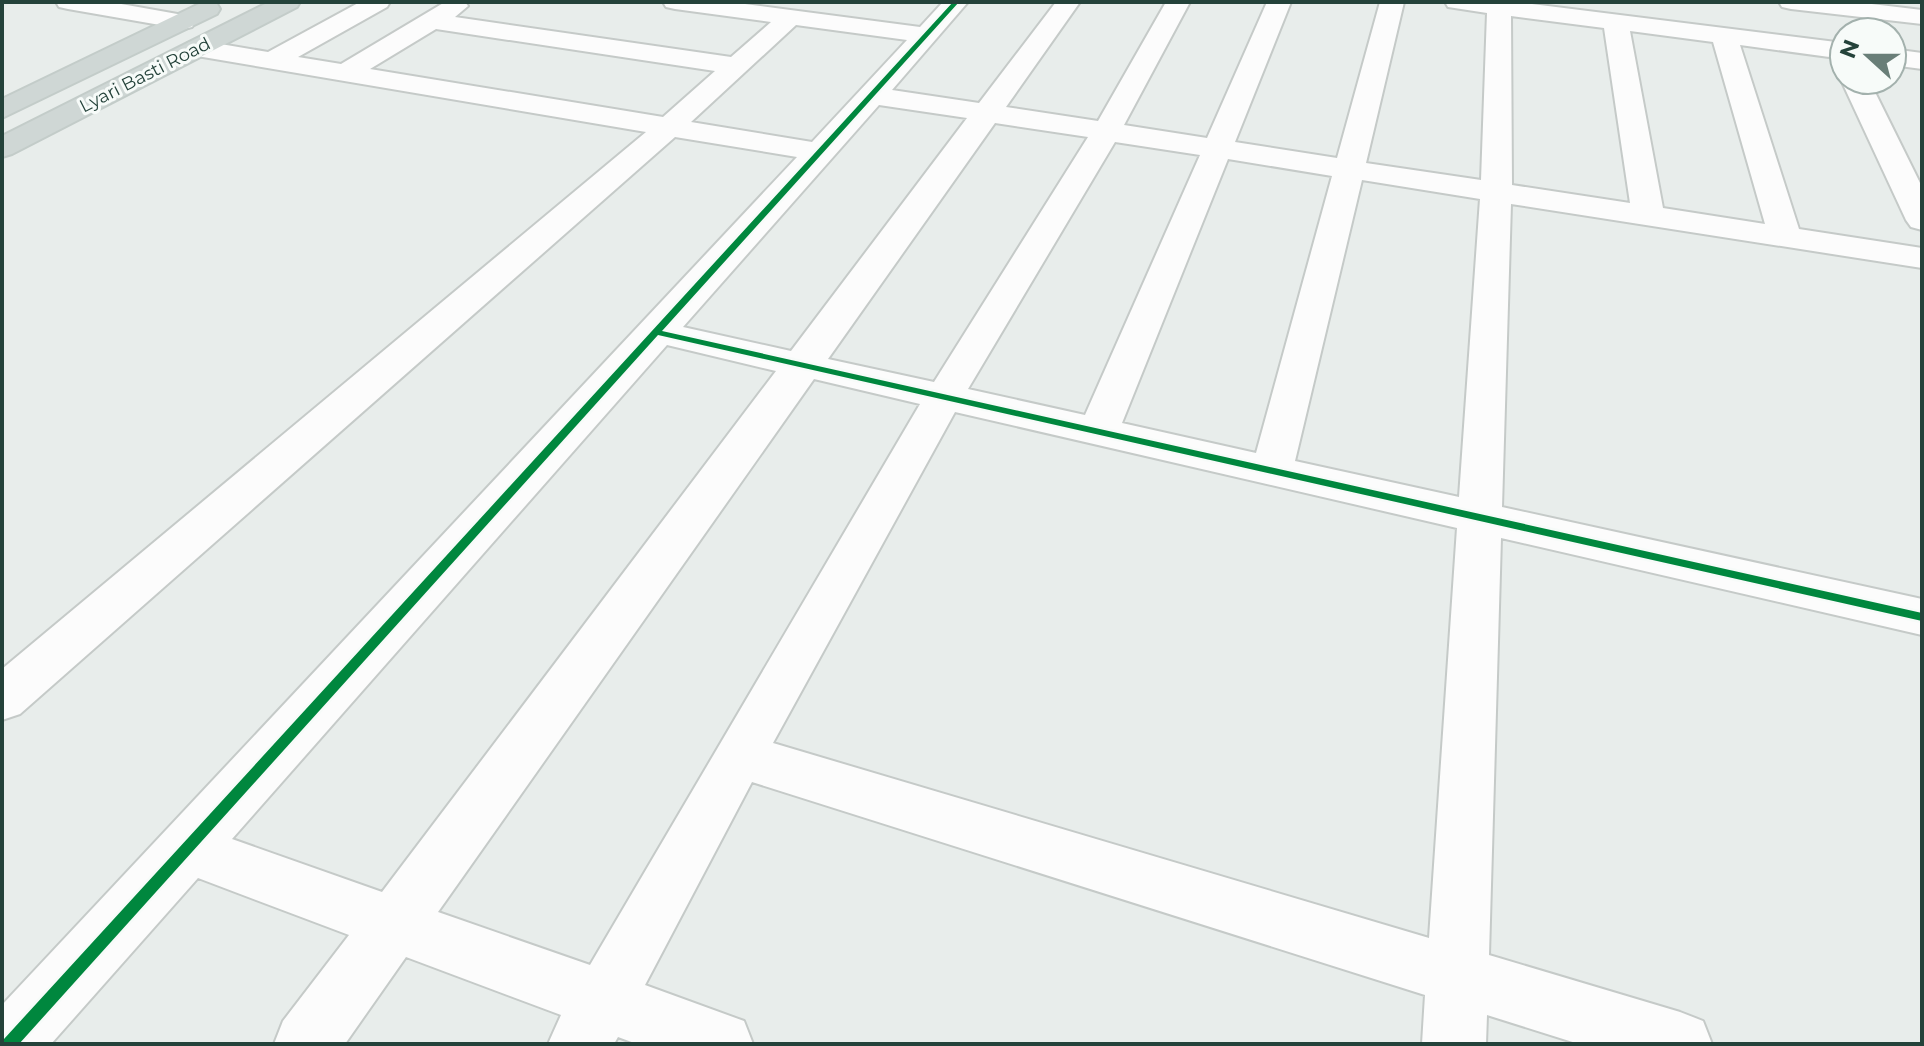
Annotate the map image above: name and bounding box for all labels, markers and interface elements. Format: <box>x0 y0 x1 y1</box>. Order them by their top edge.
north arrow <box>1828 16 1908 96</box>
street label: Lyari Basti Road <box>76 32 214 118</box>
text: N <box>1834 36 1866 62</box>

